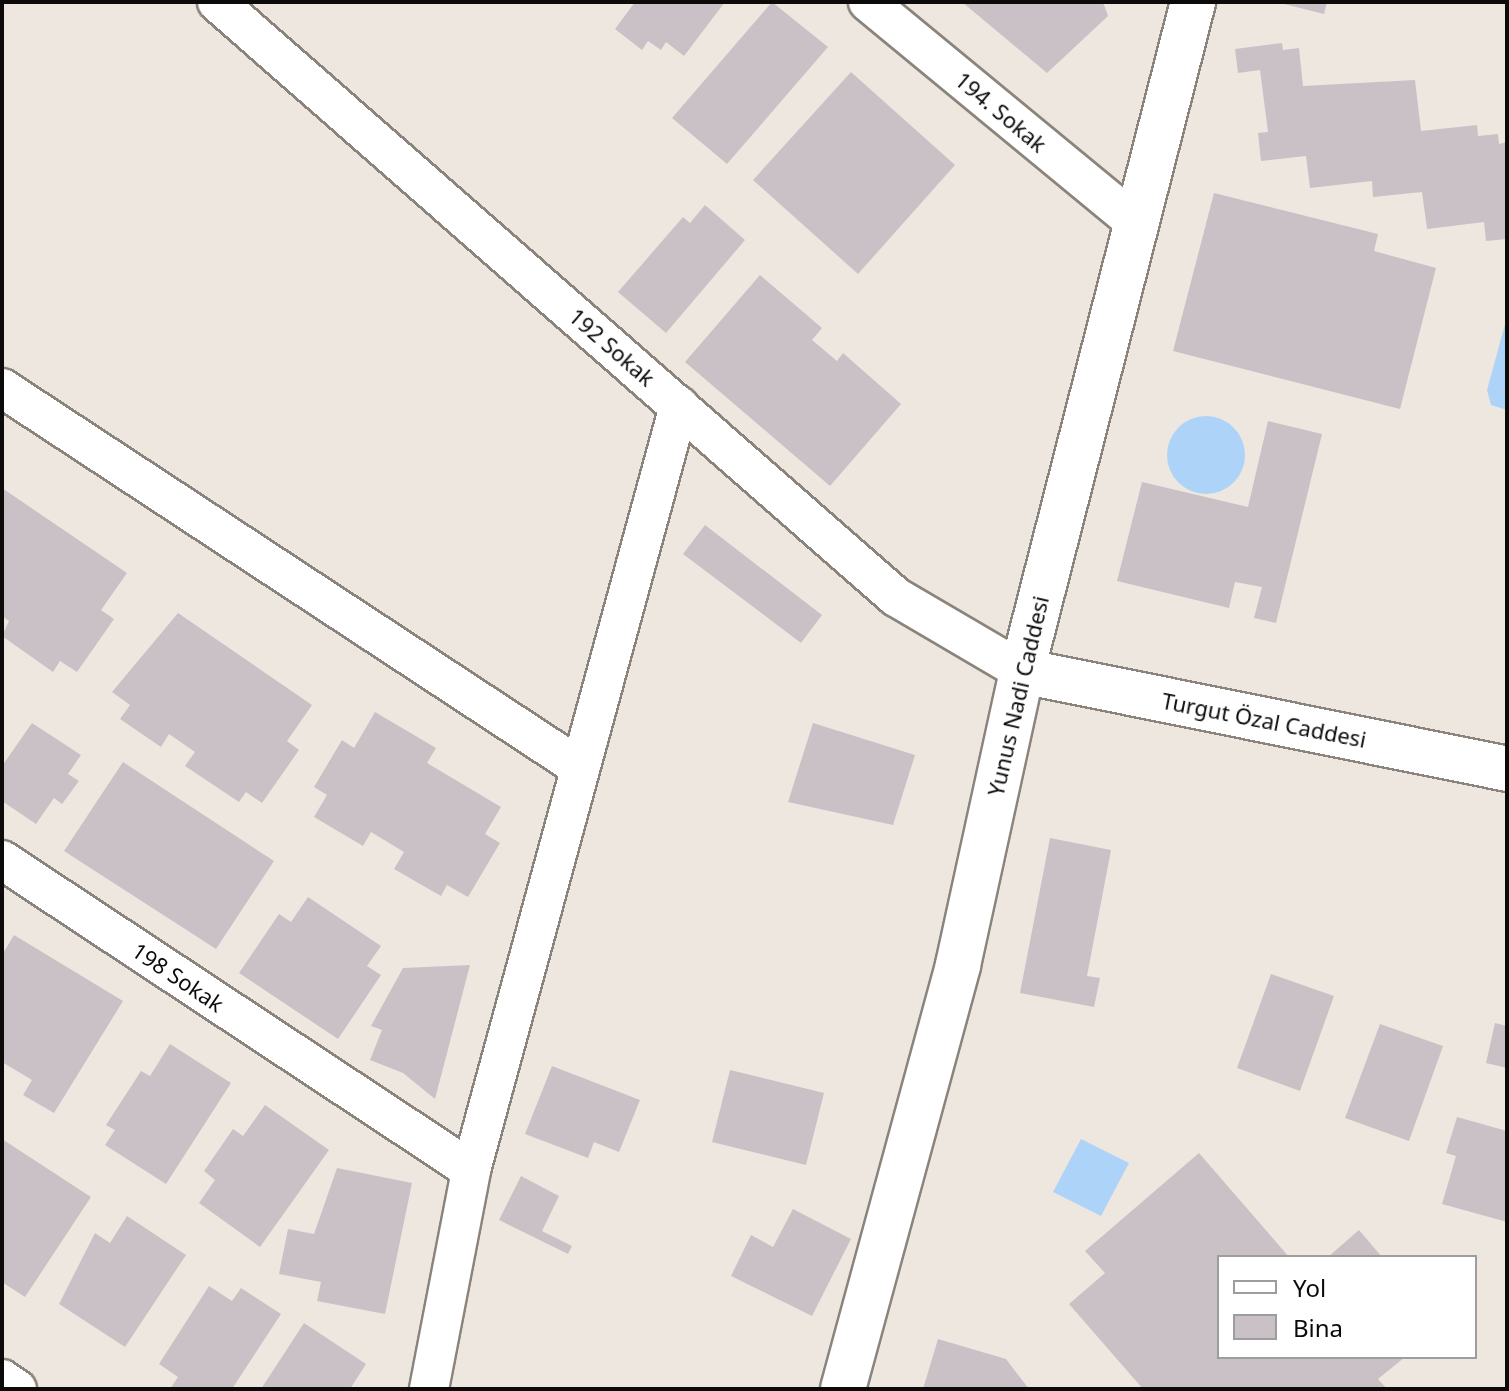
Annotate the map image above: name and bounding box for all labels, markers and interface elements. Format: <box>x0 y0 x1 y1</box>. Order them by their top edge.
street label: 194. Sokak <box>950 66 1052 158</box>
street label: 192 Sokak <box>564 303 660 391</box>
street label: Yunus Nadi Caddesi <box>982 593 1054 799</box>
street label: Turgut Özal Caddesi <box>1160 687 1368 753</box>
street label: 198 Sokak <box>127 937 229 1017</box>
legend <box>1217 1255 1477 1359</box>
text: Yol <box>1293 1271 1326 1304</box>
text: Bina <box>1293 1311 1343 1344</box>

